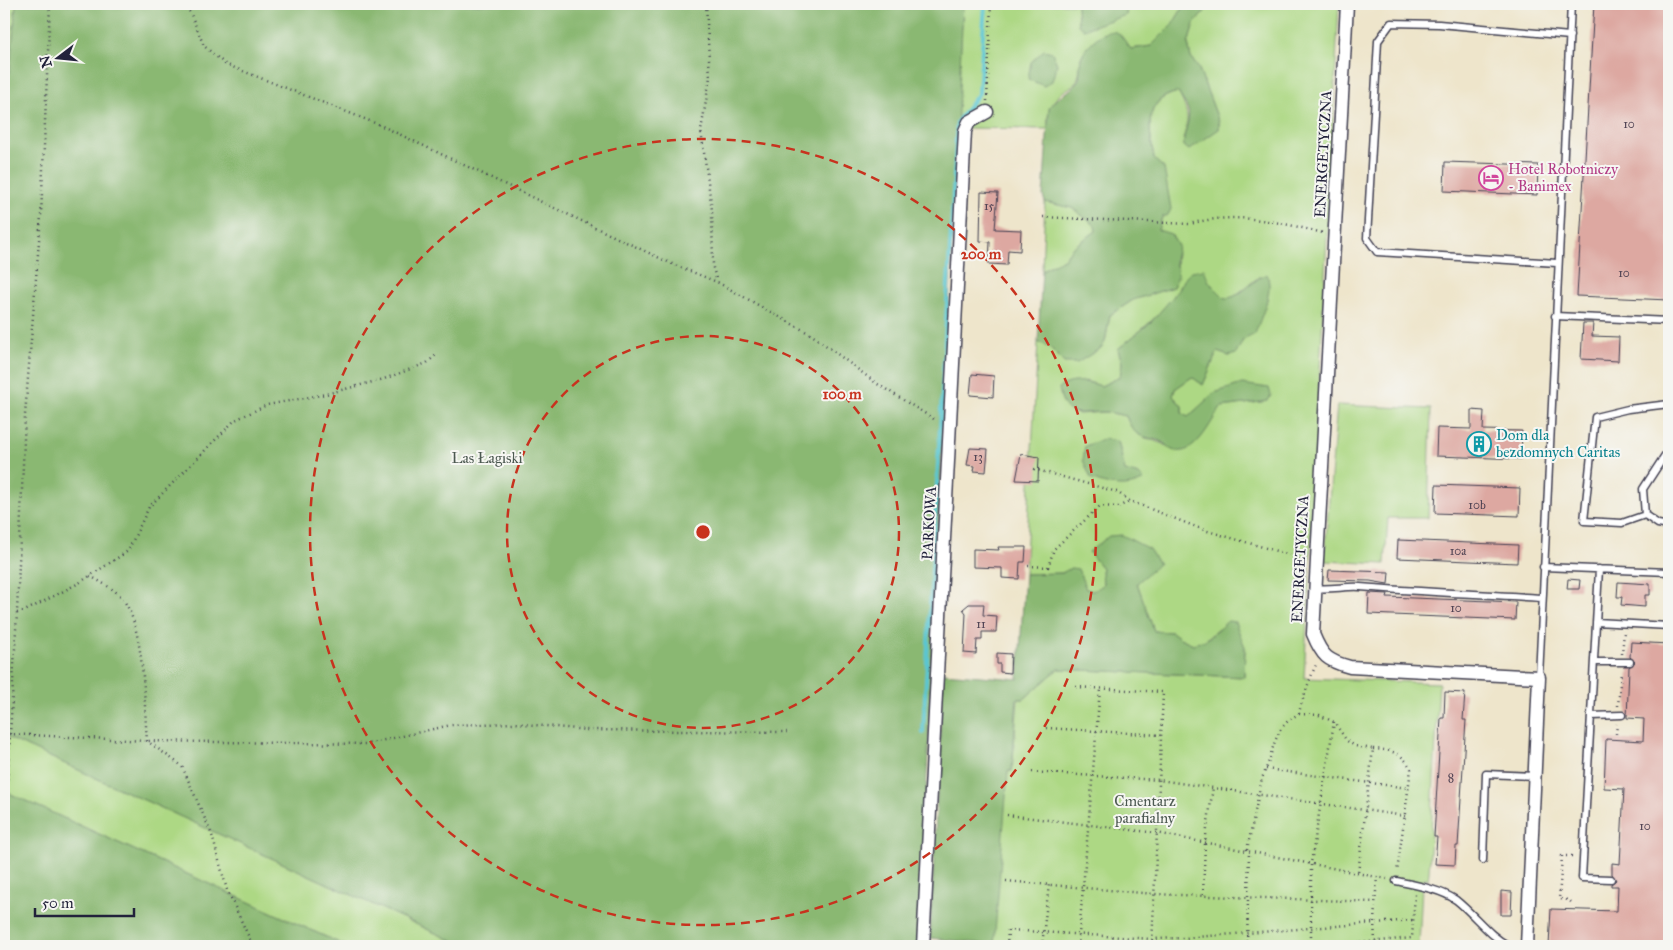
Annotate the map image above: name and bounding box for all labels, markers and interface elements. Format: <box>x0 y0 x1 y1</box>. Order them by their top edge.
north arrow <box>32 32 82 82</box>
text: N <box>36 53 56 69</box>
street label: ENERGETYCZNA <box>1311 90 1335 218</box>
house number: 10 <box>1623 117 1635 131</box>
place label: Hotel Robotniczy - Banimex <box>1508 160 1619 195</box>
hotel icon: Hotel Robotniczy - Banimex <box>1478 165 1504 191</box>
house number: 15 <box>984 199 995 213</box>
text: 200 m <box>961 245 1002 263</box>
house number: 10 <box>1618 266 1630 280</box>
text: 100 m <box>822 385 862 403</box>
place label: Dom dla bezdomnych Caritas <box>1496 426 1620 461</box>
building icon: Dom dla bezdomnych Caritas <box>1466 431 1492 457</box>
park label: Las Łagiski <box>451 449 523 467</box>
house number: 13 <box>973 450 983 464</box>
street label: PARKOWA <box>918 486 940 560</box>
street label: ENERGETYCZNA <box>1288 495 1312 623</box>
house number: 10b <box>1468 498 1486 512</box>
centre of rings <box>694 523 712 541</box>
house number: 10a <box>1450 544 1467 558</box>
house number: 10 <box>1450 601 1462 615</box>
house number: 11 <box>976 617 986 631</box>
house number: 8 <box>1448 771 1454 785</box>
park label: Cmentarz parafialny <box>1114 792 1176 827</box>
house number: 10 <box>1639 819 1651 833</box>
scale bar <box>35 885 134 917</box>
text: 50 m <box>42 894 74 912</box>

